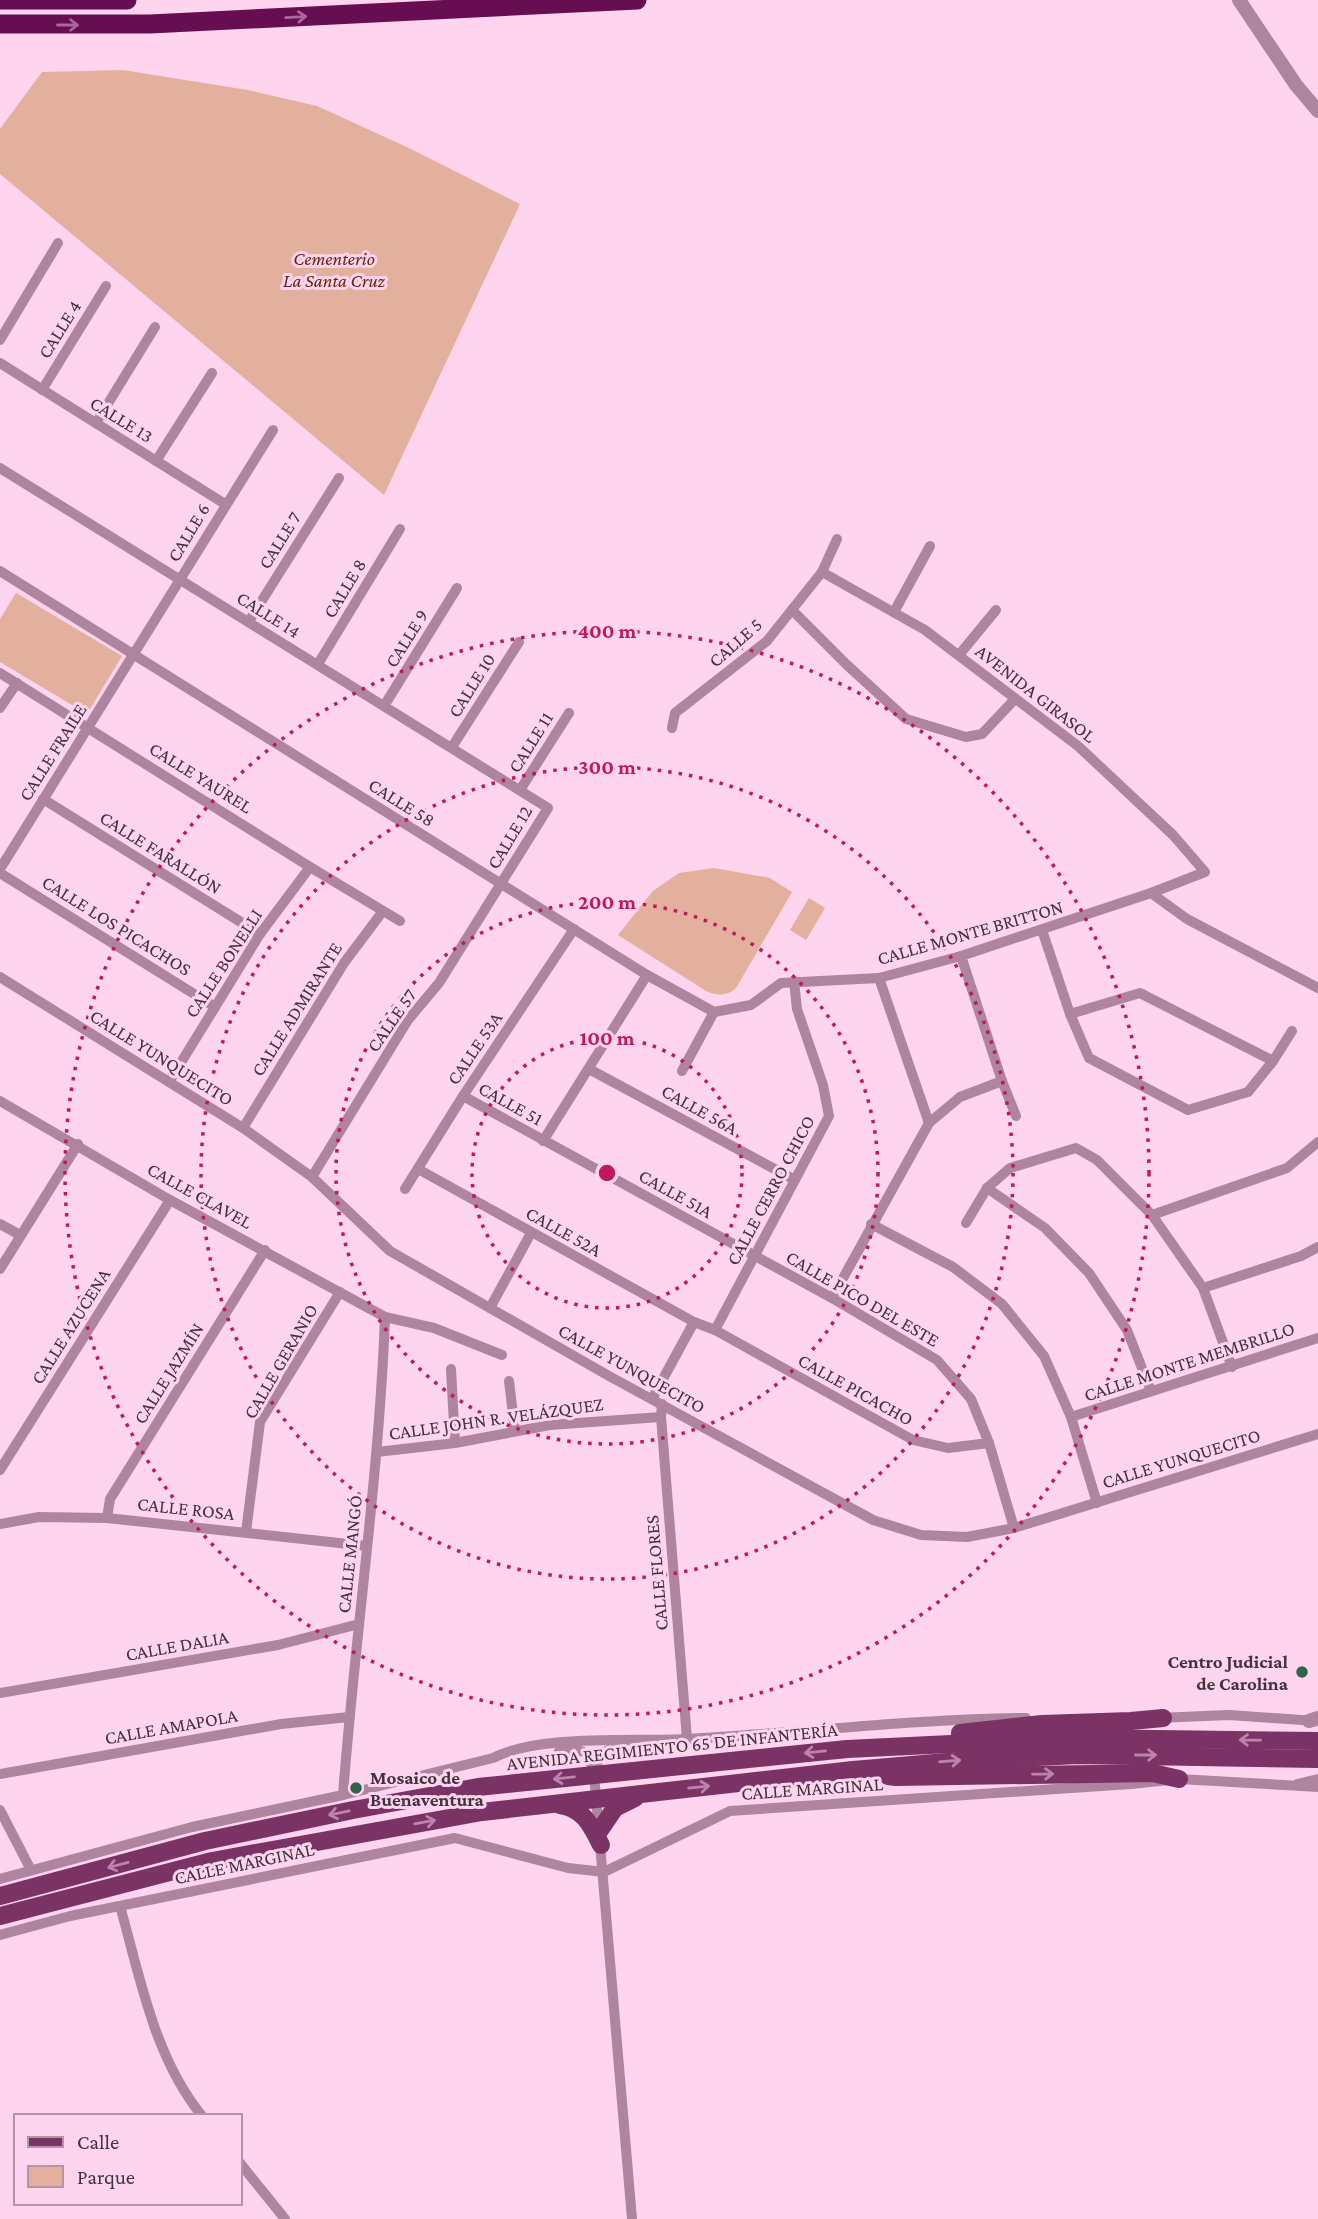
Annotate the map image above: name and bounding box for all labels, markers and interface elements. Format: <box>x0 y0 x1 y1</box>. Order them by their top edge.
one-way arrow <box>284 10 307 23</box>
one-way arrow <box>56 18 79 32</box>
park label: Cementerio La Santa Cruz <box>283 248 386 291</box>
street label: CALLE 4 <box>33 296 85 362</box>
street label: CALLE 13 <box>86 392 157 447</box>
street label: CALLE 6 <box>163 499 214 565</box>
street label: CALLE 7 <box>254 508 305 573</box>
street label: CALLE 8 <box>319 555 370 621</box>
street label: CALLE 14 <box>233 587 304 642</box>
street label: CALLE 9 <box>380 605 432 671</box>
street label: CALLE 5 <box>704 614 766 671</box>
text: 400 m <box>578 619 637 643</box>
street label: AVENIDA GIRASOL <box>972 640 1100 747</box>
street label: CALLE 10 <box>444 649 499 721</box>
street label: CALLE FRAILE <box>14 700 91 805</box>
street label: CALLE 11 <box>504 708 557 776</box>
street label: CALLE YAUREL <box>146 737 256 818</box>
text: 300 m <box>578 755 636 779</box>
street label: CALLE 58 <box>365 774 439 831</box>
street label: CALLE 12 <box>482 802 536 873</box>
street label: CALLE FARALLÓN <box>96 807 225 898</box>
street label: CALLE LOS PICACHOS <box>38 871 195 980</box>
text: 200 m <box>578 890 636 914</box>
street label: CALLE MONTE BRITTON <box>875 896 1065 969</box>
street label: CALLE BONELLI <box>180 905 266 1022</box>
street label: CALLE ADMIRANTE <box>247 939 346 1080</box>
street label: CALLE 57 <box>362 985 421 1056</box>
street label: CALLE YUNQUECITO <box>86 1005 237 1110</box>
street label: CALLE 53A <box>443 1008 506 1089</box>
text: 100 m <box>579 1026 635 1050</box>
street label: CALLE 51 <box>475 1077 546 1130</box>
street label: CALLE 56A <box>658 1080 742 1139</box>
street label: CALLE CERRO CHICO <box>722 1112 819 1269</box>
street label: CALLE CLAVEL <box>144 1158 256 1233</box>
centre of rings <box>595 1161 619 1185</box>
street label: CALLE 51A <box>635 1165 716 1222</box>
street label: CALLE 52A <box>522 1202 605 1261</box>
street label: CALLE PICO DEL ESTE <box>783 1246 943 1351</box>
street label: CALLE AZUCENA <box>26 1264 114 1388</box>
street label: CALLE GERANIO <box>239 1300 322 1422</box>
street label: CALLE MONTE MEMBRILLO <box>1081 1317 1297 1405</box>
street label: CALLE JAZMÍN <box>129 1319 208 1428</box>
street label: CALLE YUNQUECITO <box>555 1319 709 1418</box>
street label: CALLE PICACHO <box>795 1349 917 1430</box>
street label: CALLE JOHN R. VELÁZQUEZ <box>387 1393 605 1444</box>
street label: CALLE YUNQUECITO <box>1099 1424 1263 1493</box>
street label: CALLE ROSA <box>136 1493 236 1524</box>
street label: CALLE MANGÓ <box>333 1494 366 1614</box>
street label: CALLE FLORES <box>641 1514 672 1632</box>
street label: CALLE DALIA <box>124 1626 230 1665</box>
place label: Centro Judicial de Carolina <box>1168 1651 1289 1694</box>
marker: Centro Judicial de Carolina <box>1294 1664 1310 1680</box>
street label: CALLE AMAPOLA <box>103 1704 239 1749</box>
street label: AVENIDA REGIMIENTO 65 DE INFANTERÍA <box>505 1719 839 1774</box>
one-way arrow <box>1239 1733 1262 1746</box>
one-way arrow <box>804 1746 826 1759</box>
one-way arrow <box>1135 1749 1158 1762</box>
one-way arrow <box>938 1754 961 1767</box>
place label: Mosaico de Buenaventura <box>370 1767 484 1810</box>
one-way arrow <box>1031 1767 1054 1781</box>
one-way arrow <box>553 1771 576 1784</box>
street label: CALLE MARGINAL <box>740 1773 884 1804</box>
marker: Mosaico de Buenaventura <box>348 1780 364 1796</box>
one-way arrow <box>688 1781 710 1794</box>
one-way arrow <box>328 1806 351 1820</box>
one-way arrow <box>413 1815 436 1828</box>
street label: CALLE MARGINAL <box>172 1838 316 1889</box>
one-way arrow <box>107 1859 130 1872</box>
legend <box>14 2114 242 2205</box>
text: Calle <box>77 2130 119 2154</box>
text: Parque <box>77 2165 135 2189</box>

